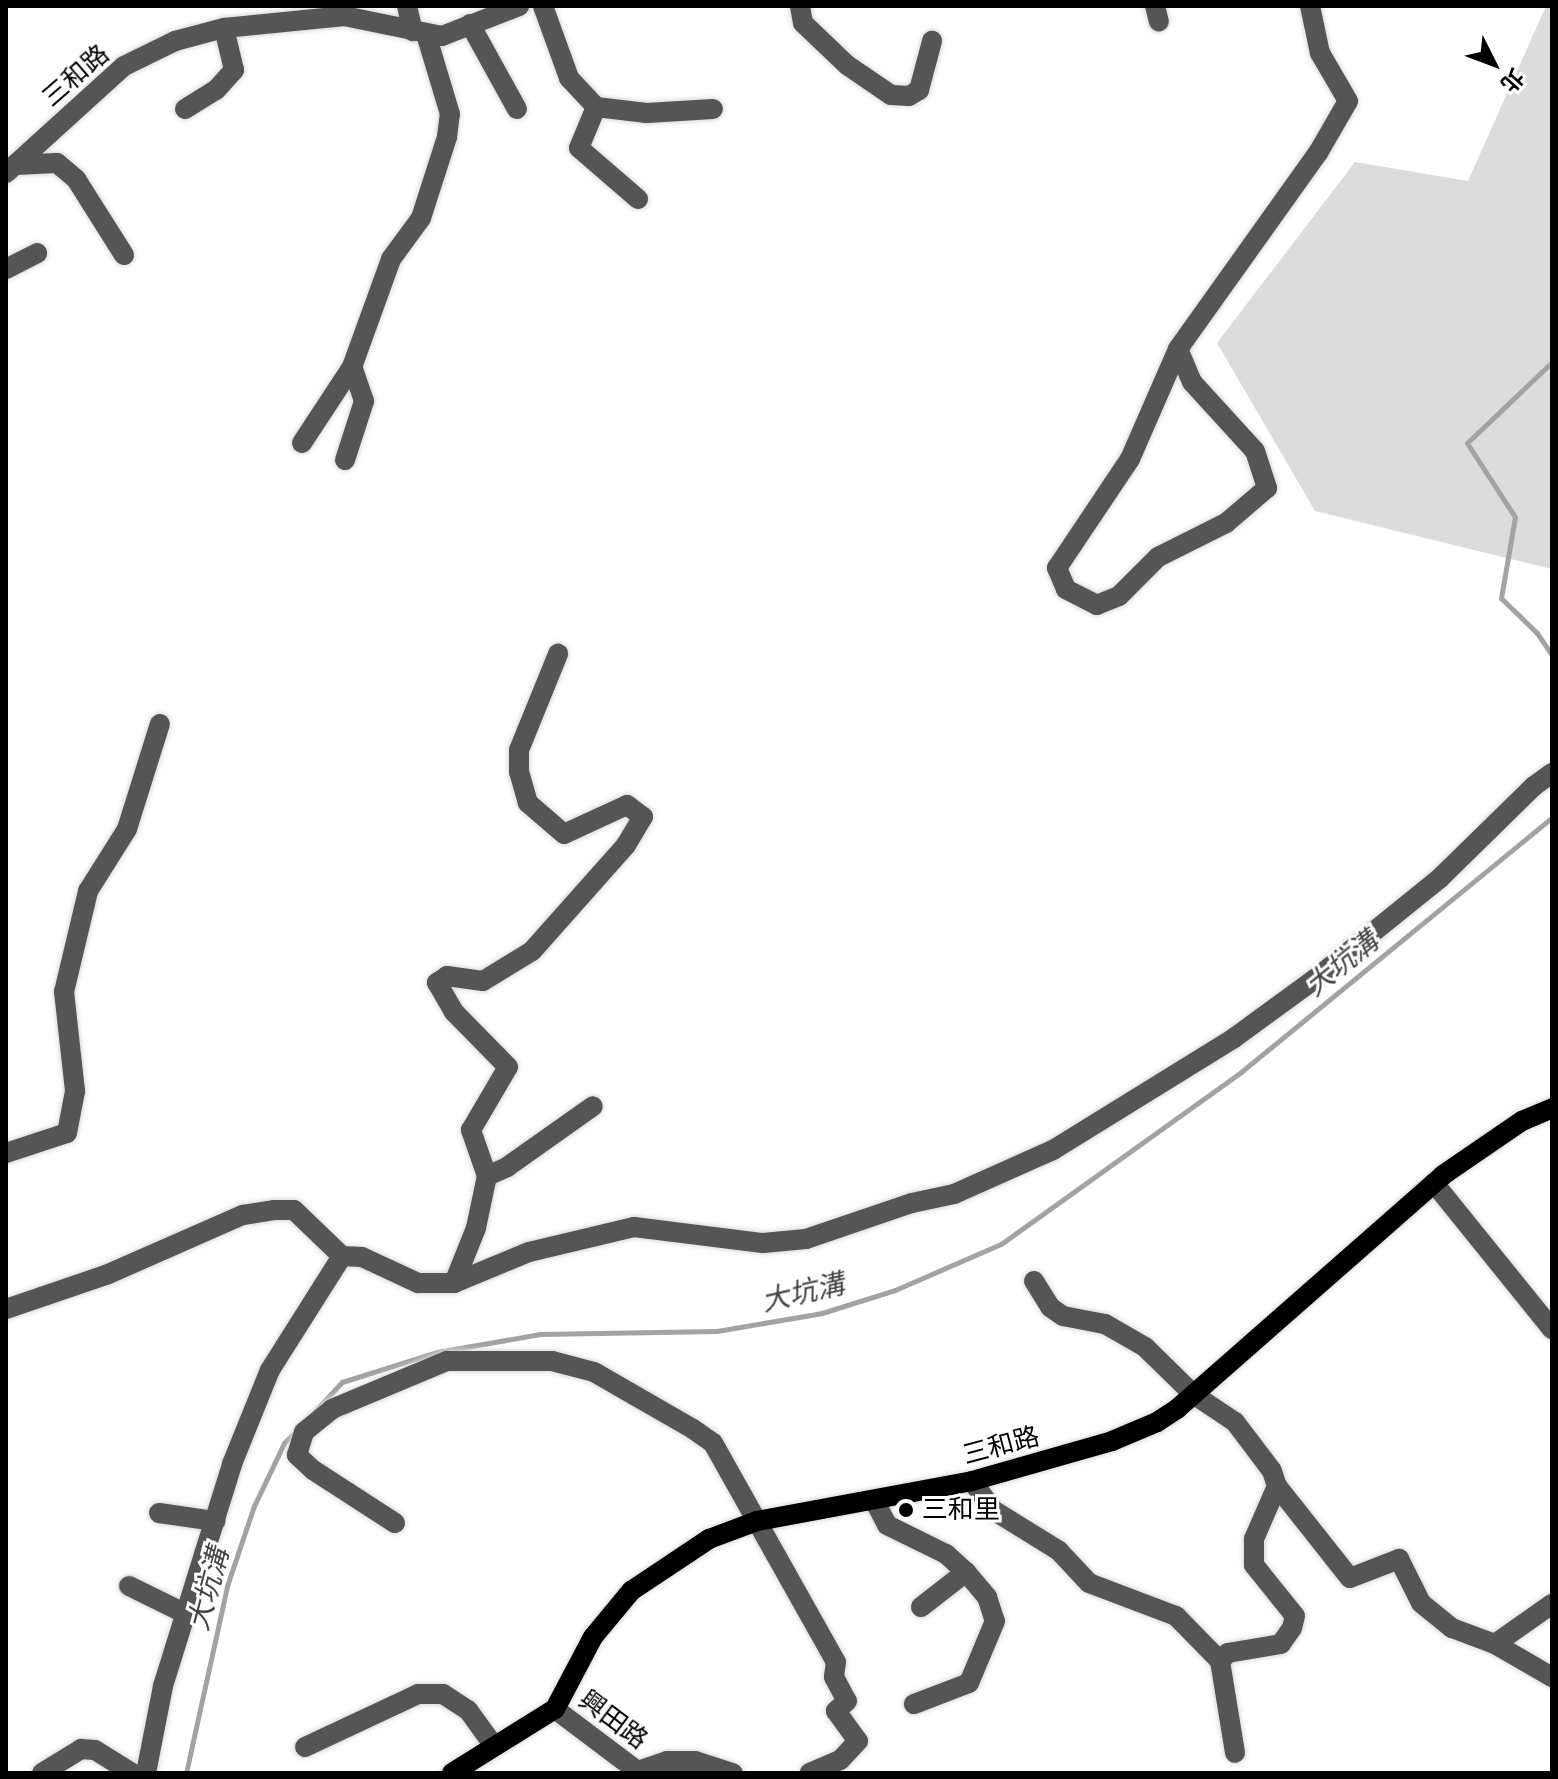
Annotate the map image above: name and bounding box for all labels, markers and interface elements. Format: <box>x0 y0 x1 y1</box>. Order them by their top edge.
north arrow <box>1454 24 1534 104</box>
street label: 三和路 <box>36 39 116 113</box>
text: 北 <box>1495 63 1530 98</box>
water label: 大坑溝 <box>1299 925 1385 1003</box>
water label: 大坑溝 <box>758 1267 848 1319</box>
street label: 三和路 <box>959 1421 1043 1471</box>
place label: 三和里 <box>922 1494 1000 1526</box>
marker: 三和里 <box>897 1501 915 1519</box>
water label: 大坑溝 <box>182 1544 236 1634</box>
street label: 興田路 <box>572 1684 654 1756</box>

